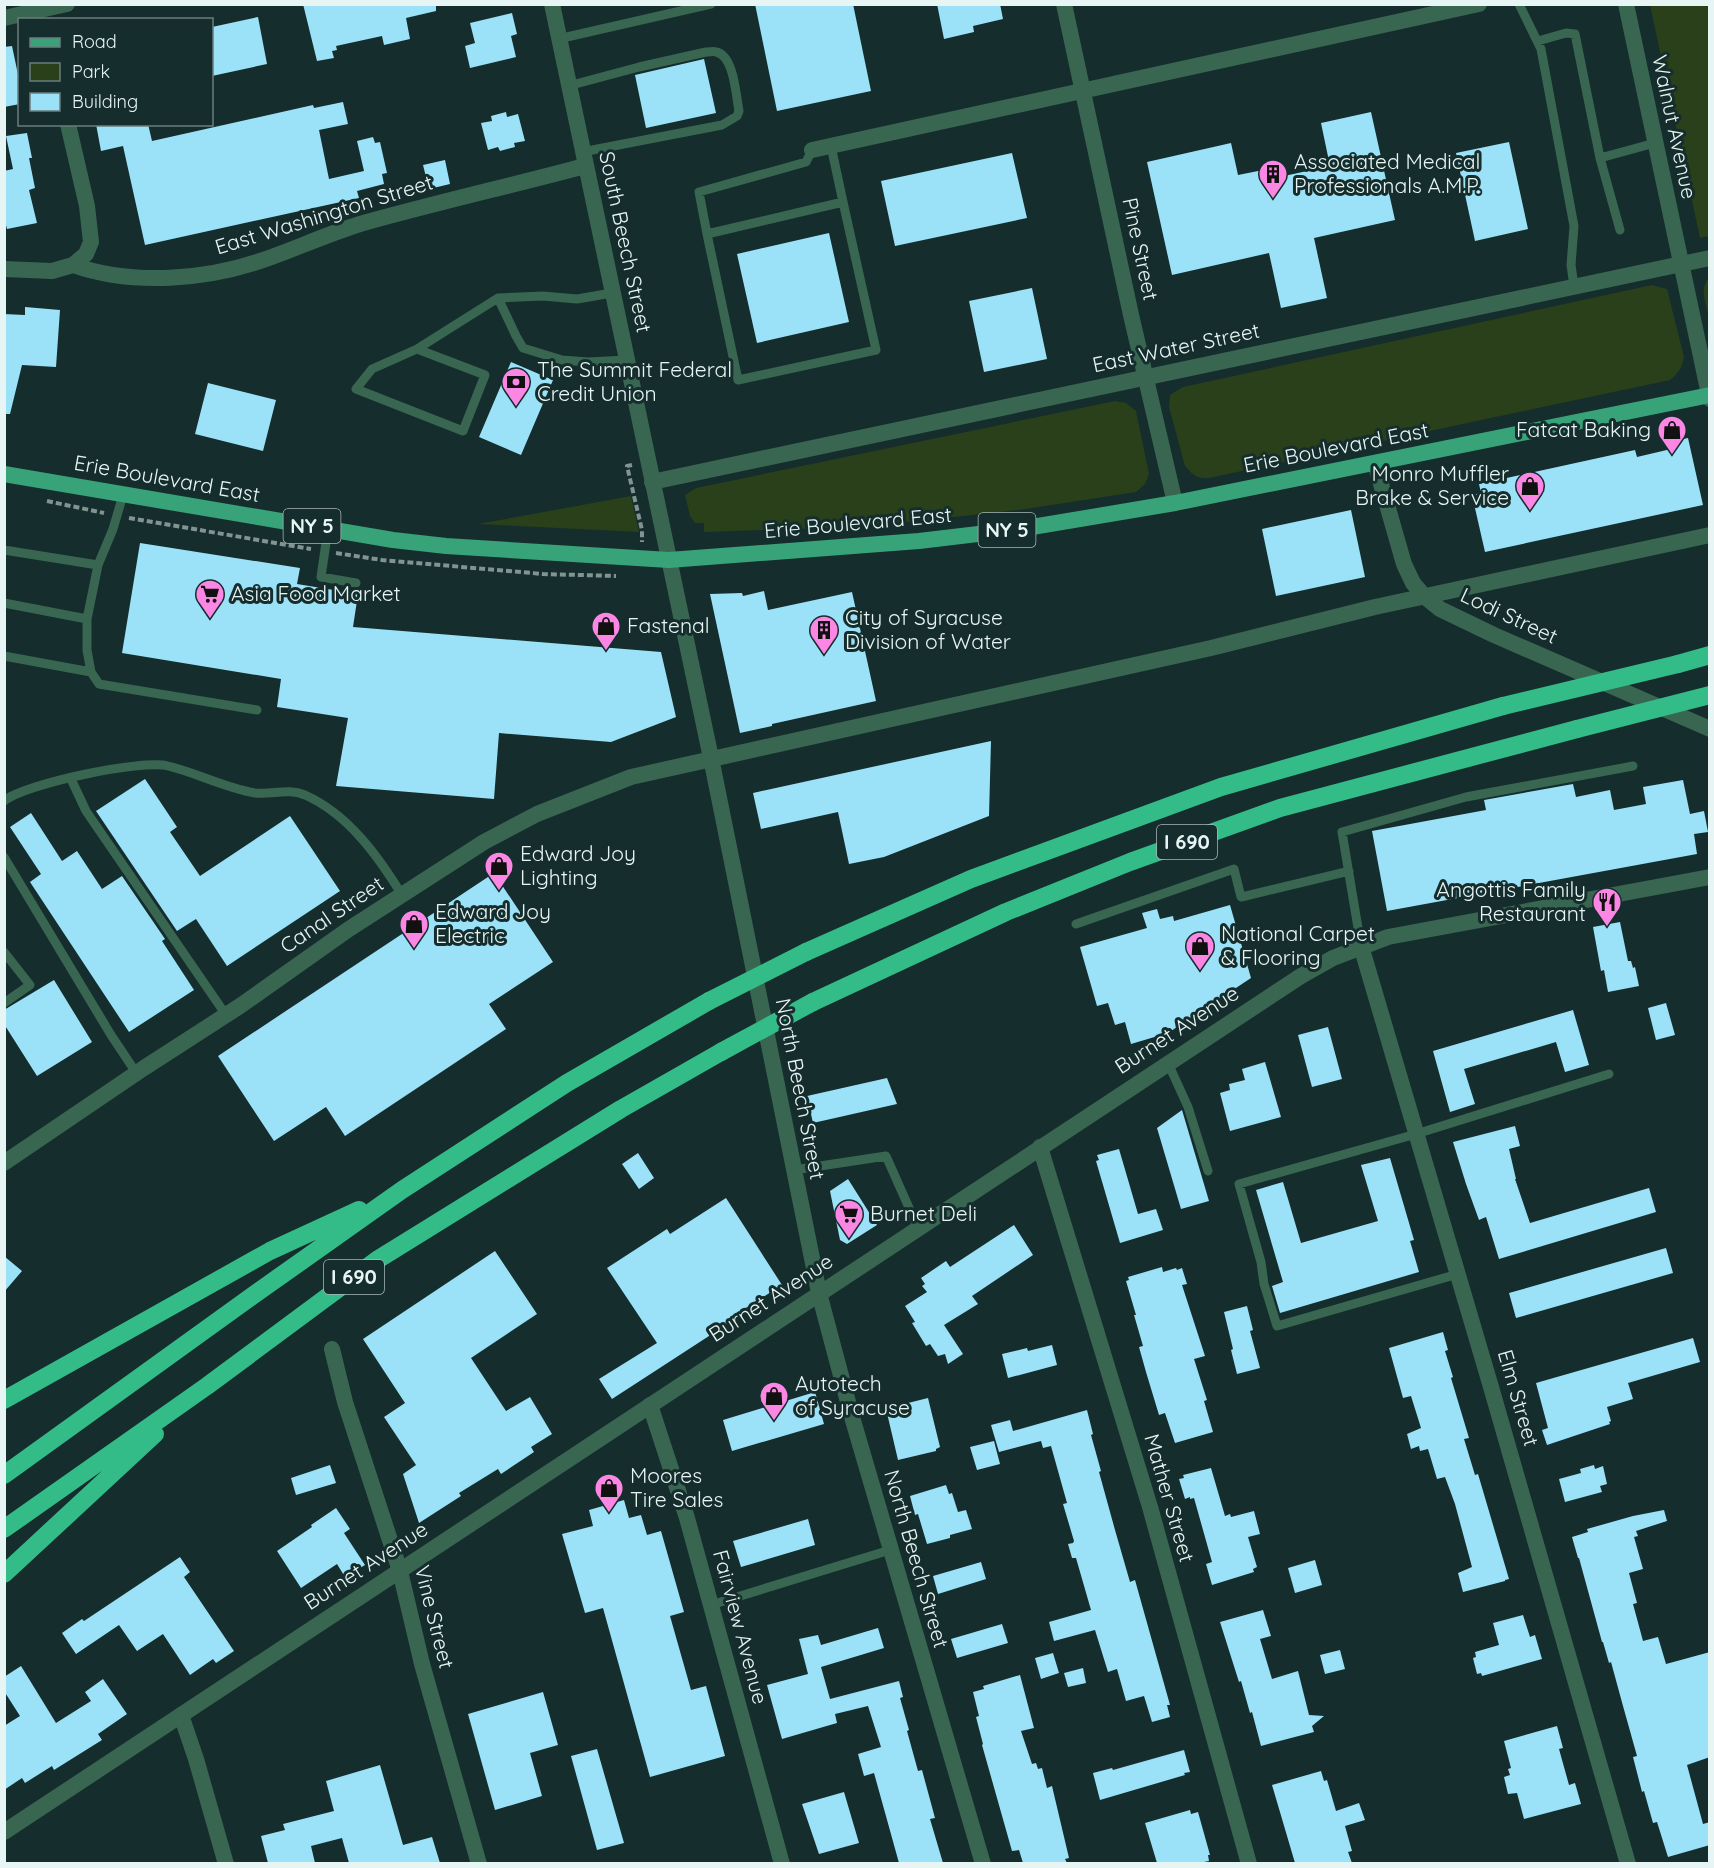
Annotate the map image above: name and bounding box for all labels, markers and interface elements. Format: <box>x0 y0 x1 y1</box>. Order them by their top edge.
legend <box>18 18 213 126</box>
text: Road <box>72 30 117 53</box>
street label: Walnut Avenue <box>1647 52 1703 201</box>
text: Park <box>72 60 110 83</box>
text: Building <box>72 90 138 113</box>
place label: Associated Medical Professionals A.M.P. <box>1294 148 1480 198</box>
street label: South Beech Street <box>594 149 658 335</box>
building icon: Associated Medical Professionals A.M.P. <box>1257 158 1289 200</box>
street label: East Washington Street <box>212 168 436 260</box>
street label: Pine Street <box>1117 195 1165 302</box>
street label: East Water Street <box>1090 317 1262 377</box>
place label: The Summit Federal Credit Union <box>537 356 732 406</box>
bank icon: The Summit Federal Credit Union <box>500 366 532 408</box>
shop icon: Fatcat Baking <box>1656 414 1688 456</box>
street label: Erie Boulevard East <box>1241 416 1431 478</box>
place label: Fatcat Baking <box>1516 416 1651 442</box>
street label: Erie Boulevard East <box>72 449 262 507</box>
place label: Monro Muffler Brake & Service <box>1355 460 1509 510</box>
shop icon: Monro Muffler Brake & Service <box>1514 470 1546 512</box>
street label: Erie Boulevard East <box>763 501 953 543</box>
road number: NY 5 <box>284 509 340 543</box>
road number: NY 5 <box>978 513 1036 547</box>
supermarket icon: Asia Food Market <box>194 578 226 620</box>
place label: Asia Food Market <box>231 580 401 606</box>
street label: Lodi Street <box>1457 581 1562 649</box>
place label: City of Syracuse Division of Water <box>845 604 1011 654</box>
shop icon: Fastenal <box>590 610 622 652</box>
place label: Fastenal <box>627 612 710 638</box>
building icon: City of Syracuse Division of Water <box>808 614 840 656</box>
road number: I 690 <box>1157 825 1217 859</box>
place label: Edward Joy Lighting <box>520 840 636 890</box>
shop icon: Edward Joy Lighting <box>483 850 515 892</box>
street label: Canal Street <box>275 870 388 958</box>
place label: Angottis Family Restaurant <box>1436 876 1586 926</box>
restaurant icon: Angottis Family Restaurant <box>1591 886 1623 928</box>
place label: Edward Joy Electric <box>435 898 551 948</box>
shop icon: Edward Joy Electric <box>398 908 430 950</box>
place label: National Carpet & Flooring <box>1221 920 1375 970</box>
shop icon: National Carpet & Flooring <box>1184 930 1216 972</box>
street label: Burnet Avenue <box>1110 979 1243 1079</box>
street label: North Beech Street <box>771 996 831 1182</box>
supermarket icon: Burnet Deli <box>833 1198 865 1240</box>
place label: Burnet Deli <box>870 1200 977 1226</box>
street label: Burnet Avenue <box>704 1247 837 1347</box>
road number: I 690 <box>324 1260 384 1294</box>
street label: Elm Street <box>1493 1347 1545 1449</box>
place label: Autotech of Syracuse <box>795 1370 910 1420</box>
shop icon: Autotech of Syracuse <box>758 1380 790 1422</box>
street label: Mather Street <box>1139 1431 1201 1565</box>
place label: Moores Tire Sales <box>630 1462 723 1512</box>
street label: North Beech Street <box>879 1467 955 1651</box>
shop icon: Moores Tire Sales <box>593 1472 625 1514</box>
street label: Burnet Avenue <box>299 1515 432 1615</box>
street label: Fairview Avenue <box>708 1547 774 1707</box>
street label: Vine Street <box>410 1562 460 1671</box>

